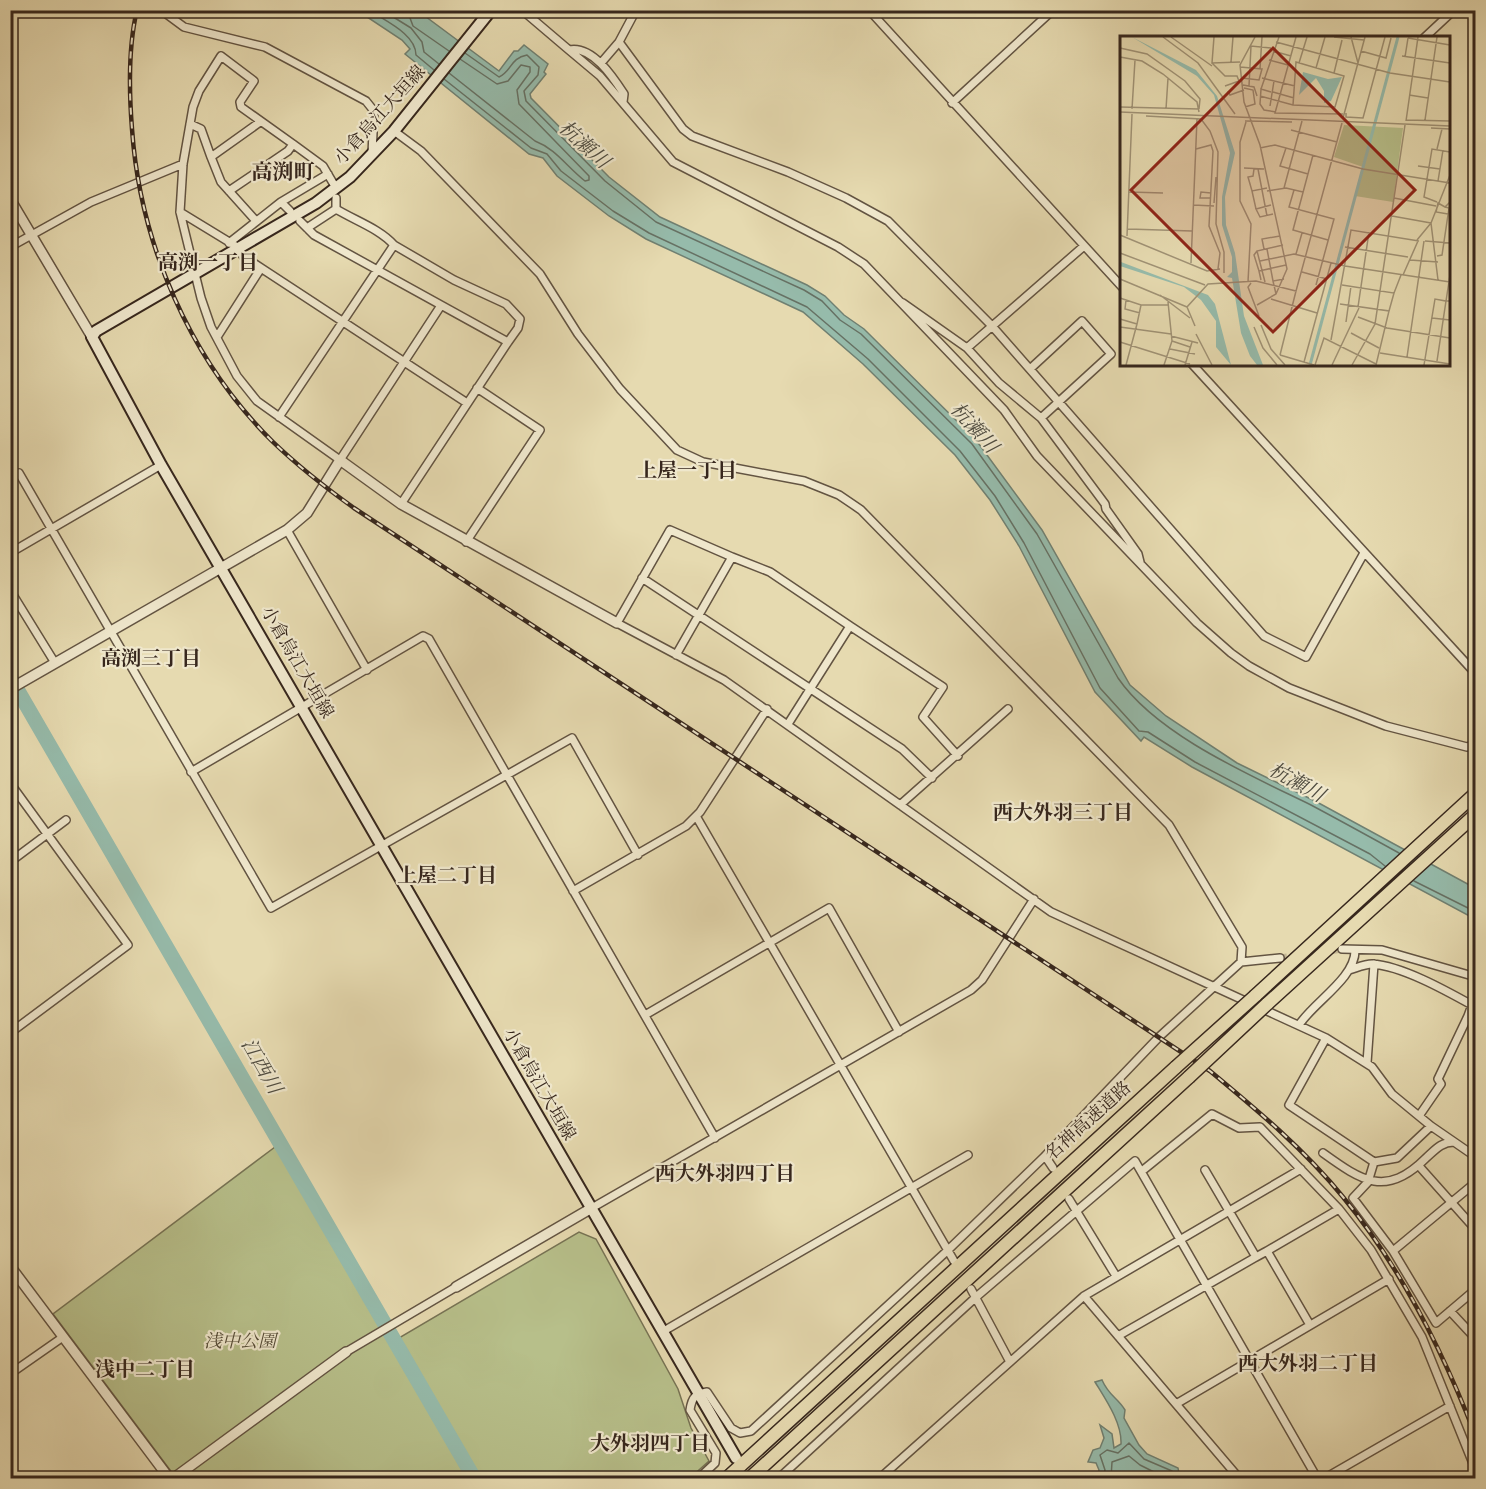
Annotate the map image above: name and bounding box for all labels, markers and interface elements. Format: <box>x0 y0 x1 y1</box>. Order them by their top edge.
inset map <box>1120 36 1450 366</box>
street label: 小倉烏江大垣線 <box>329 60 433 172</box>
water label: 杭瀬川 <box>551 115 616 178</box>
district label: 高渕町 <box>252 159 315 189</box>
district label: 高渕一丁目 <box>158 250 258 279</box>
water label: 杭瀬川 <box>942 397 1005 462</box>
district label: 上屋一丁目 <box>637 458 737 487</box>
street label: 小倉烏江大垣線 <box>253 602 339 724</box>
district label: 高渕三丁目 <box>101 646 201 675</box>
water label: 杭瀬川 <box>1263 757 1331 812</box>
district label: 西大外羽三丁目 <box>993 800 1133 829</box>
district label: 上屋二丁目 <box>397 863 497 892</box>
street label: 小倉烏江大垣線 <box>495 1024 581 1146</box>
water label: 江西川 <box>232 1034 289 1102</box>
street label: 名神高速道路 <box>1040 1076 1138 1168</box>
district label: 西大外羽四丁目 <box>655 1161 795 1190</box>
park label: 浅中公園 <box>204 1330 279 1356</box>
district label: 西大外羽二丁目 <box>1238 1351 1378 1380</box>
district label: 浅中二丁目 <box>95 1357 195 1386</box>
district label: 大外羽四丁目 <box>590 1431 710 1460</box>

